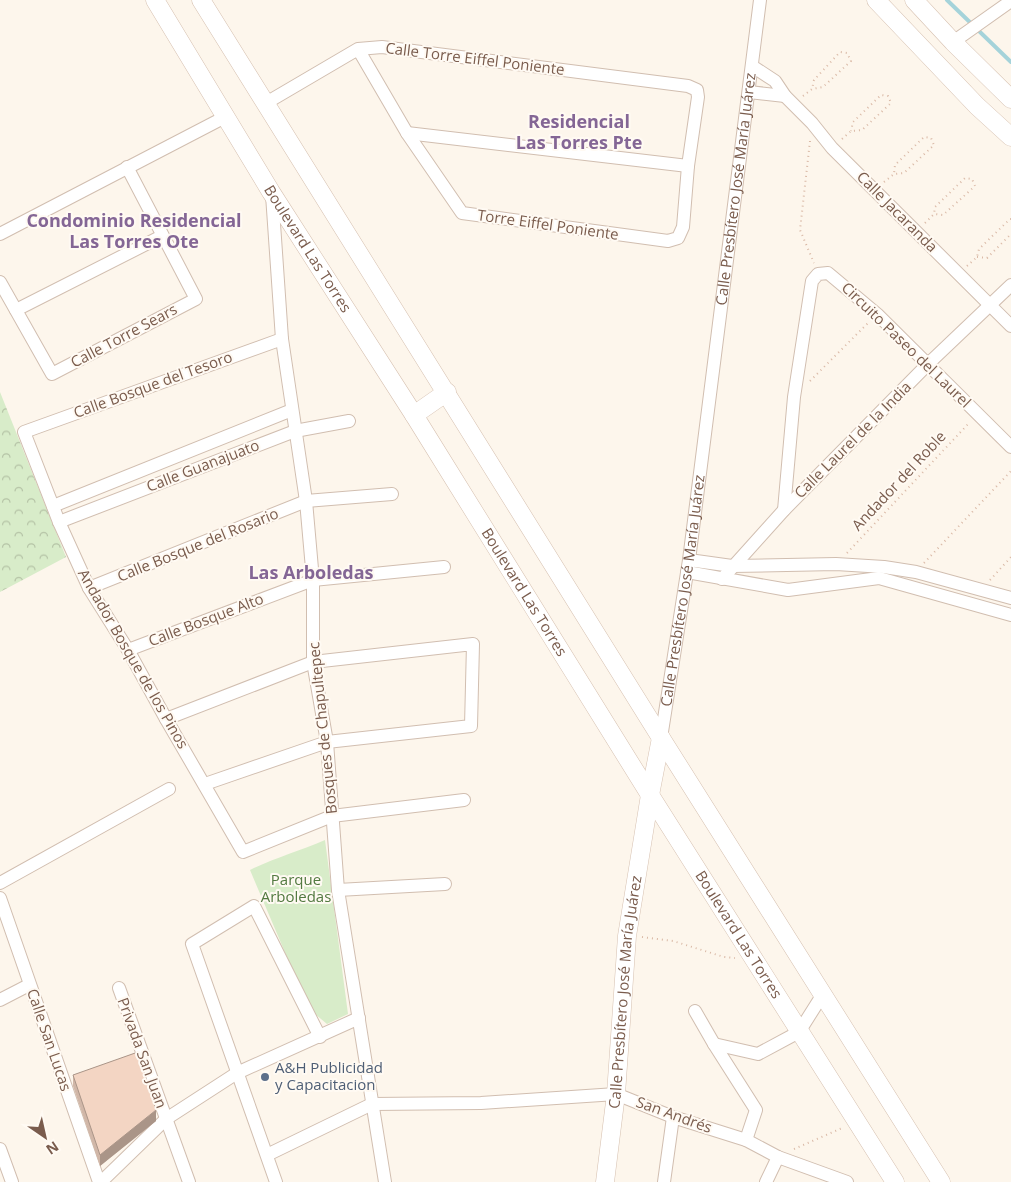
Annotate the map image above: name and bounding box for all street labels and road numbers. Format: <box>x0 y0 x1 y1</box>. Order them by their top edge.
street label: Calle Torre Eiffel Poniente <box>384 37 566 79</box>
street label: Calle Presbítero José María Juárez <box>710 72 760 306</box>
street label: Calle Jacaranda <box>853 166 943 256</box>
street label: Boulevard Las Torres <box>260 181 357 316</box>
street label: Torre Eiffel Poniente <box>476 204 620 244</box>
street label: Circuito Paseo del Laurel <box>838 277 976 411</box>
street label: Calle Torre Sears <box>67 299 180 372</box>
street label: Calle Bosque del Tesoro <box>71 346 235 422</box>
street label: Calle Laurel de la India <box>790 377 915 502</box>
street label: Andador del Roble <box>847 426 950 534</box>
street label: Calle Guanajuato <box>143 434 262 496</box>
street label: Calle Presbítero José María Juárez <box>655 473 709 708</box>
street label: Calle Bosque del Rosario <box>114 503 281 586</box>
street label: Boulevard Las Torres <box>478 524 572 660</box>
street label: Andador Bosque de los Pinos <box>74 565 194 752</box>
street label: Calle Bosque Alto <box>145 588 266 650</box>
street label: Bosques de Chapultepec <box>303 641 341 815</box>
street label: Boulevard Las Torres <box>691 867 787 1002</box>
street label: Calle Presbítero José María Juárez <box>603 874 646 1110</box>
street label: Calle San Lucas <box>23 986 77 1094</box>
street label: Privada San Juan <box>114 994 172 1111</box>
street label: San Andrés <box>634 1091 715 1137</box>

